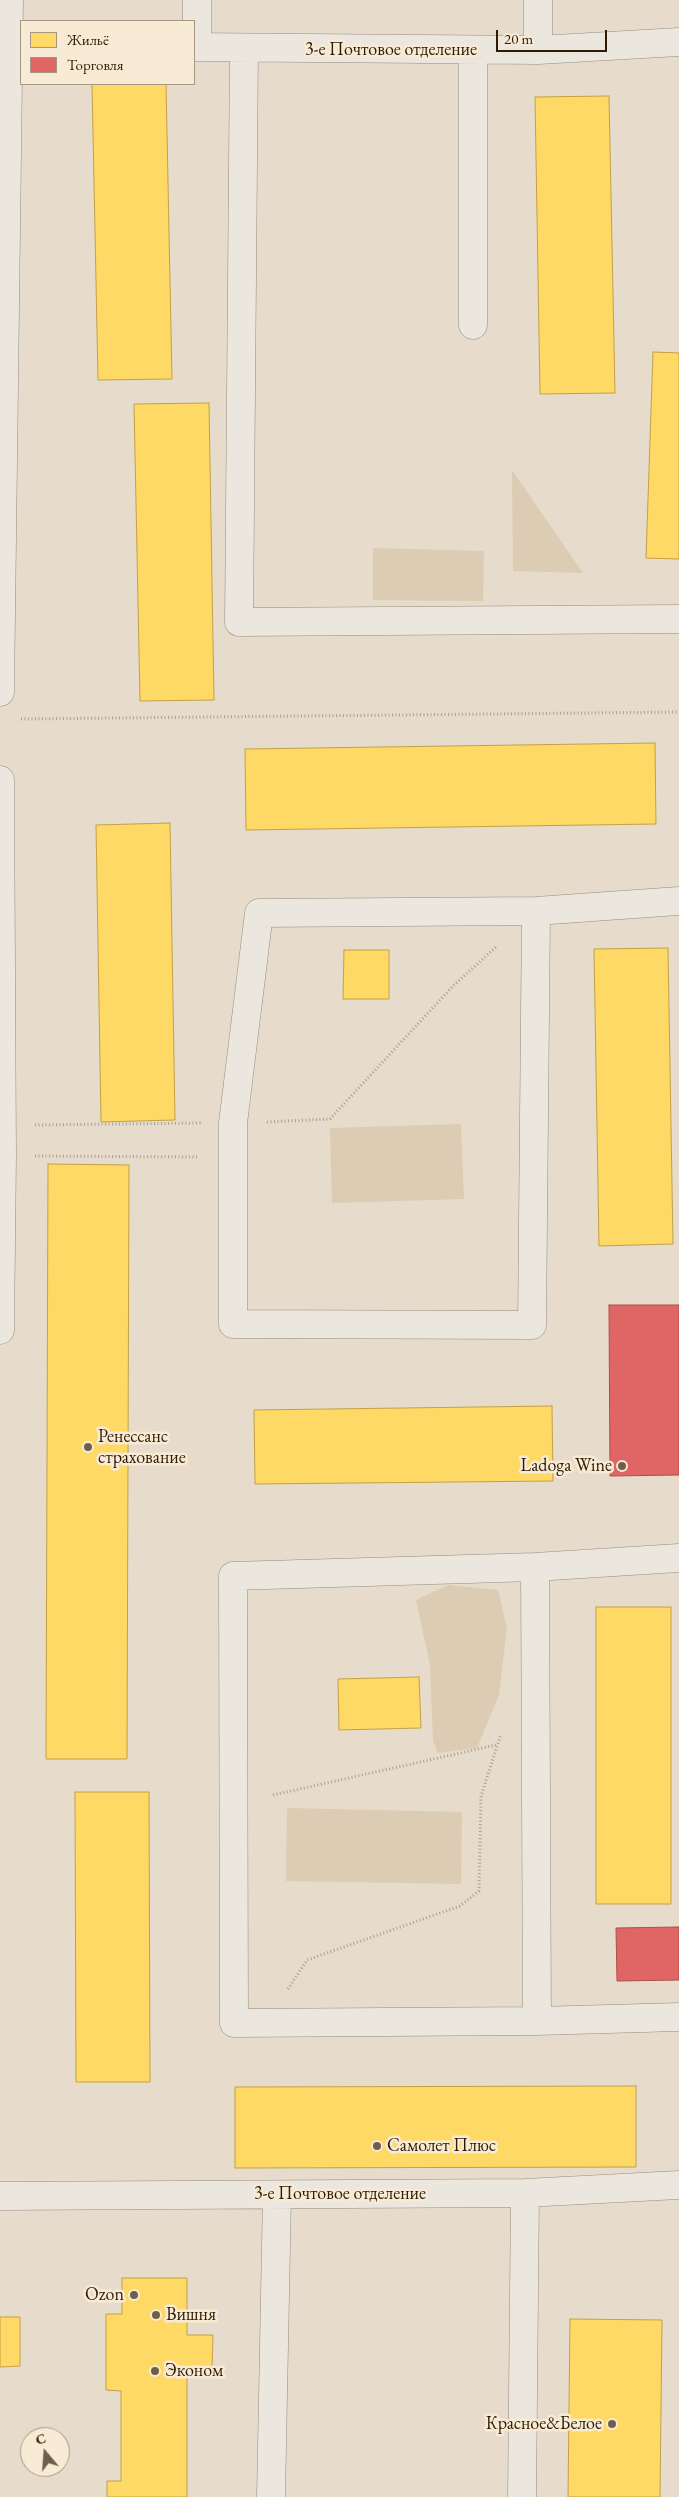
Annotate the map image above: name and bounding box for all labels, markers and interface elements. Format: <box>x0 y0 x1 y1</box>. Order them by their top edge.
legend <box>20 20 195 85</box>
scale bar <box>499 20 610 52</box>
text: 20 m <box>504 29 533 48</box>
text: Жильё <box>67 30 109 49</box>
street label: 3-е Почтовое отделение <box>305 39 477 61</box>
text: Торговля <box>67 55 123 74</box>
place label: Ренессанс страхование <box>98 1426 186 1468</box>
marker: Ренессанс страхование <box>82 1441 94 1453</box>
place label: Ladoga Wine <box>521 1455 612 1477</box>
marker: Ladoga Wine <box>616 1460 628 1472</box>
place label: Самолет Плюс <box>387 2135 496 2157</box>
marker: Самолет Плюс <box>371 2140 383 2152</box>
street label: 3-е Почтовое отделение <box>254 2183 426 2205</box>
place label: Ozon <box>85 2284 124 2306</box>
marker: Ozon <box>128 2289 140 2301</box>
place label: Вишня <box>166 2304 216 2326</box>
marker: Вишня <box>150 2309 162 2321</box>
place label: Эконом <box>165 2360 223 2382</box>
marker: Эконом <box>149 2365 161 2377</box>
place label: Красное&Белое <box>486 2413 602 2435</box>
marker: Красное&Белое <box>606 2418 618 2430</box>
north arrow <box>20 2427 70 2477</box>
text: С <box>33 2429 48 2449</box>

